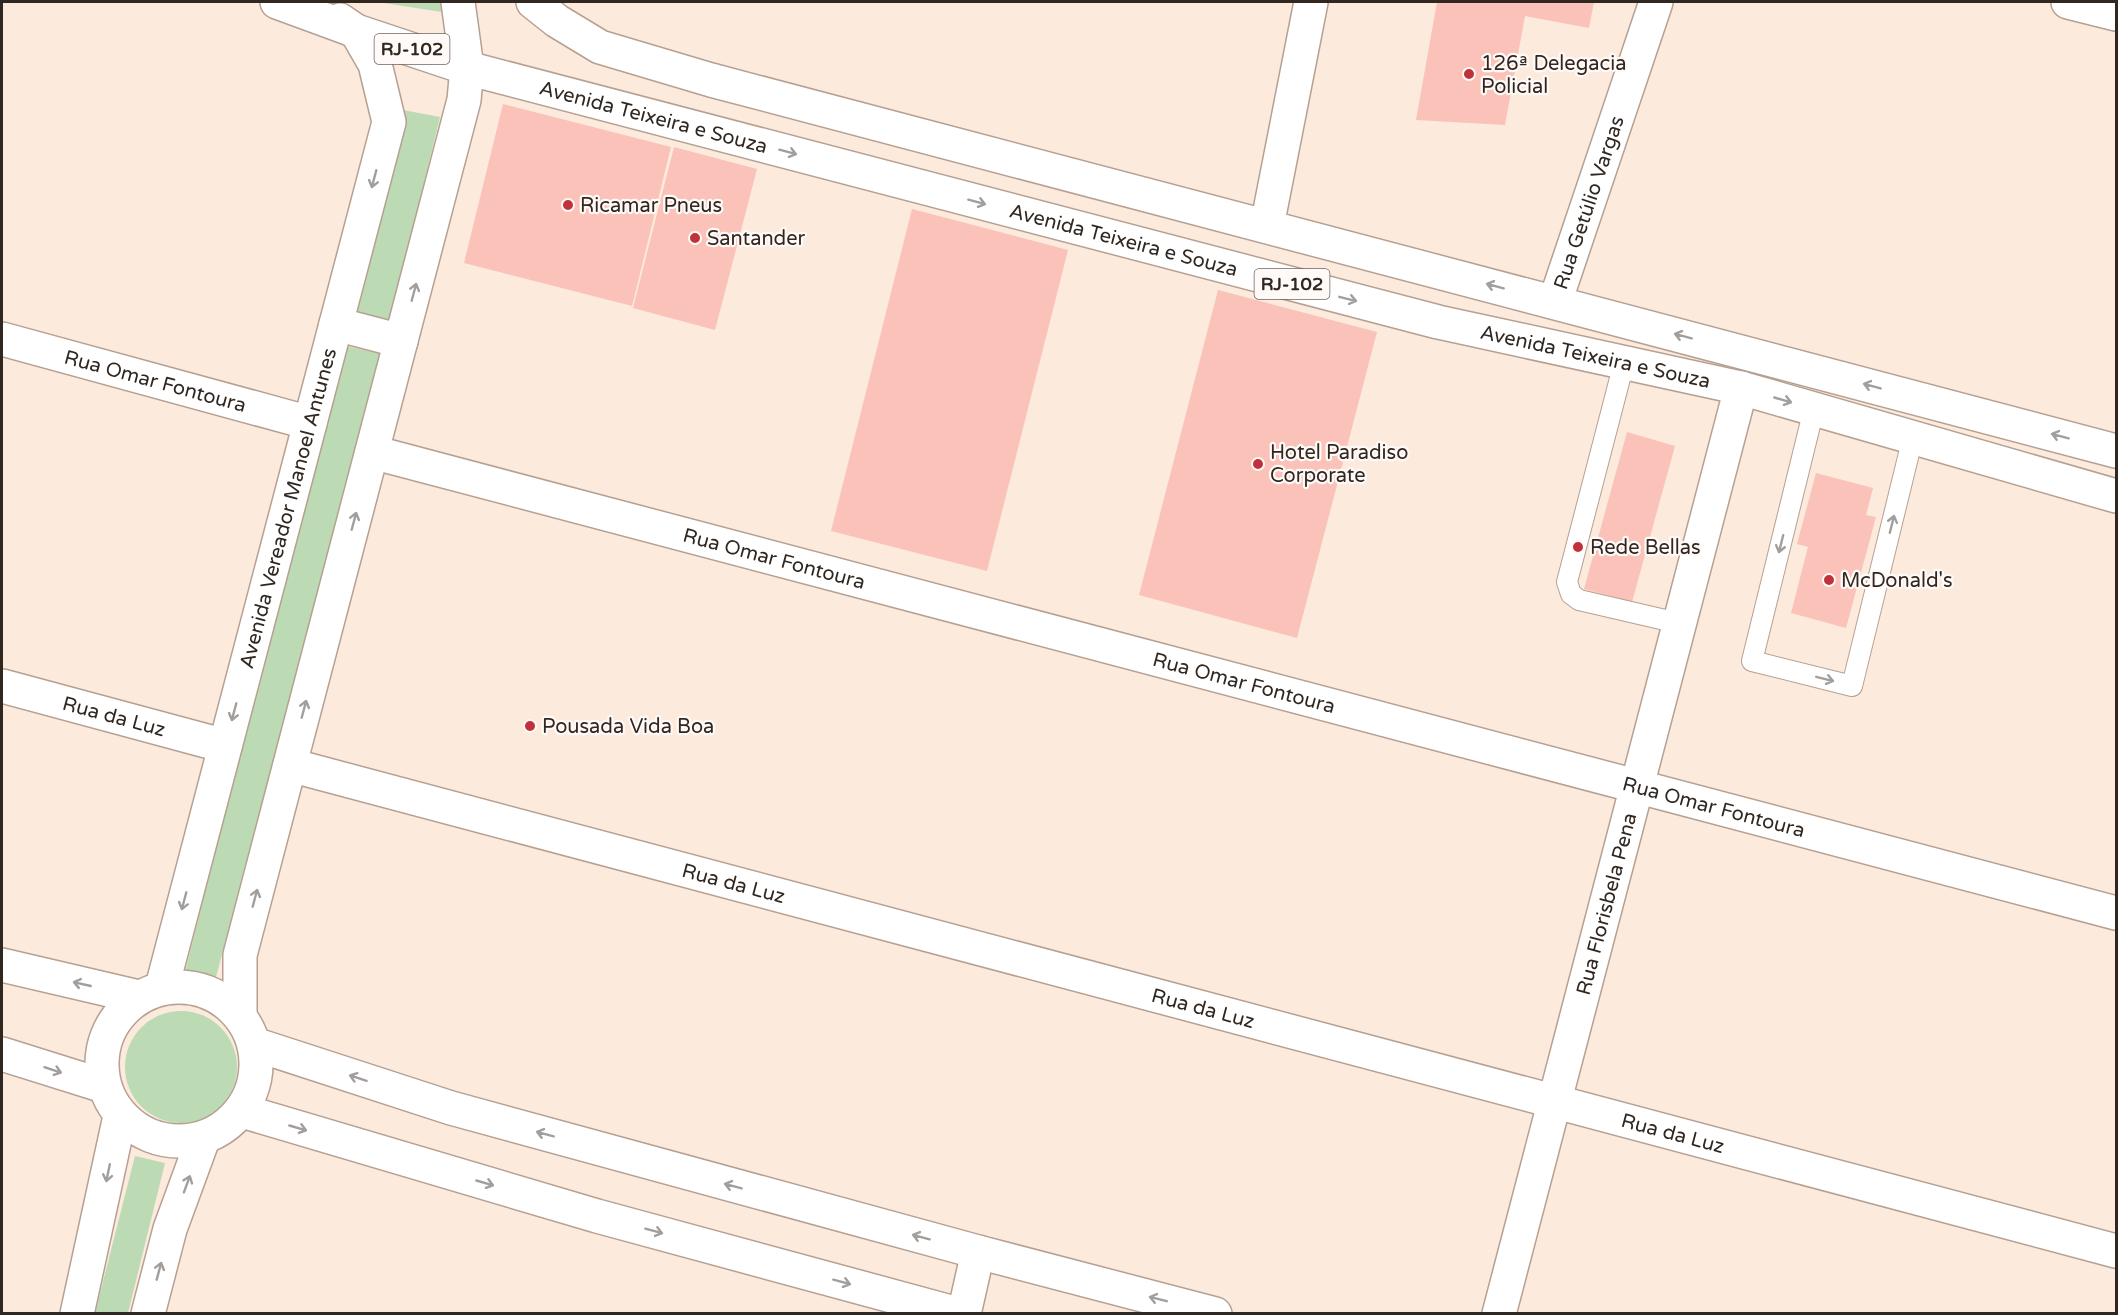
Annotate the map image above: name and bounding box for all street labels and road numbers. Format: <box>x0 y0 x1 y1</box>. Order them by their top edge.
road number: RJ-102 <box>374 34 450 64</box>
street label: Avenida Teixeira e Souza <box>537 76 770 159</box>
street label: Rua Getúlio Vargas <box>1549 113 1630 293</box>
street label: Avenida Teixeira e Souza <box>1007 199 1240 282</box>
road number: RJ-102 <box>1254 269 1330 299</box>
street label: Avenida Teixeira e Souza <box>1478 321 1713 394</box>
street label: Rua Omar Fontoura <box>61 346 249 418</box>
street label: Avenida Vereador Manoel Antunes <box>235 346 342 671</box>
street label: Rua Omar Fontoura <box>680 524 868 595</box>
street label: Rua Omar Fontoura <box>1150 648 1338 719</box>
street label: Rua da Luz <box>60 692 168 742</box>
street label: Rua Omar Fontoura <box>1620 772 1807 843</box>
street label: Rua Florisbela Pena <box>1572 810 1643 998</box>
street label: Rua da Luz <box>679 859 787 909</box>
street label: Rua da Luz <box>1149 984 1257 1034</box>
street label: Rua da Luz <box>1618 1109 1727 1159</box>

